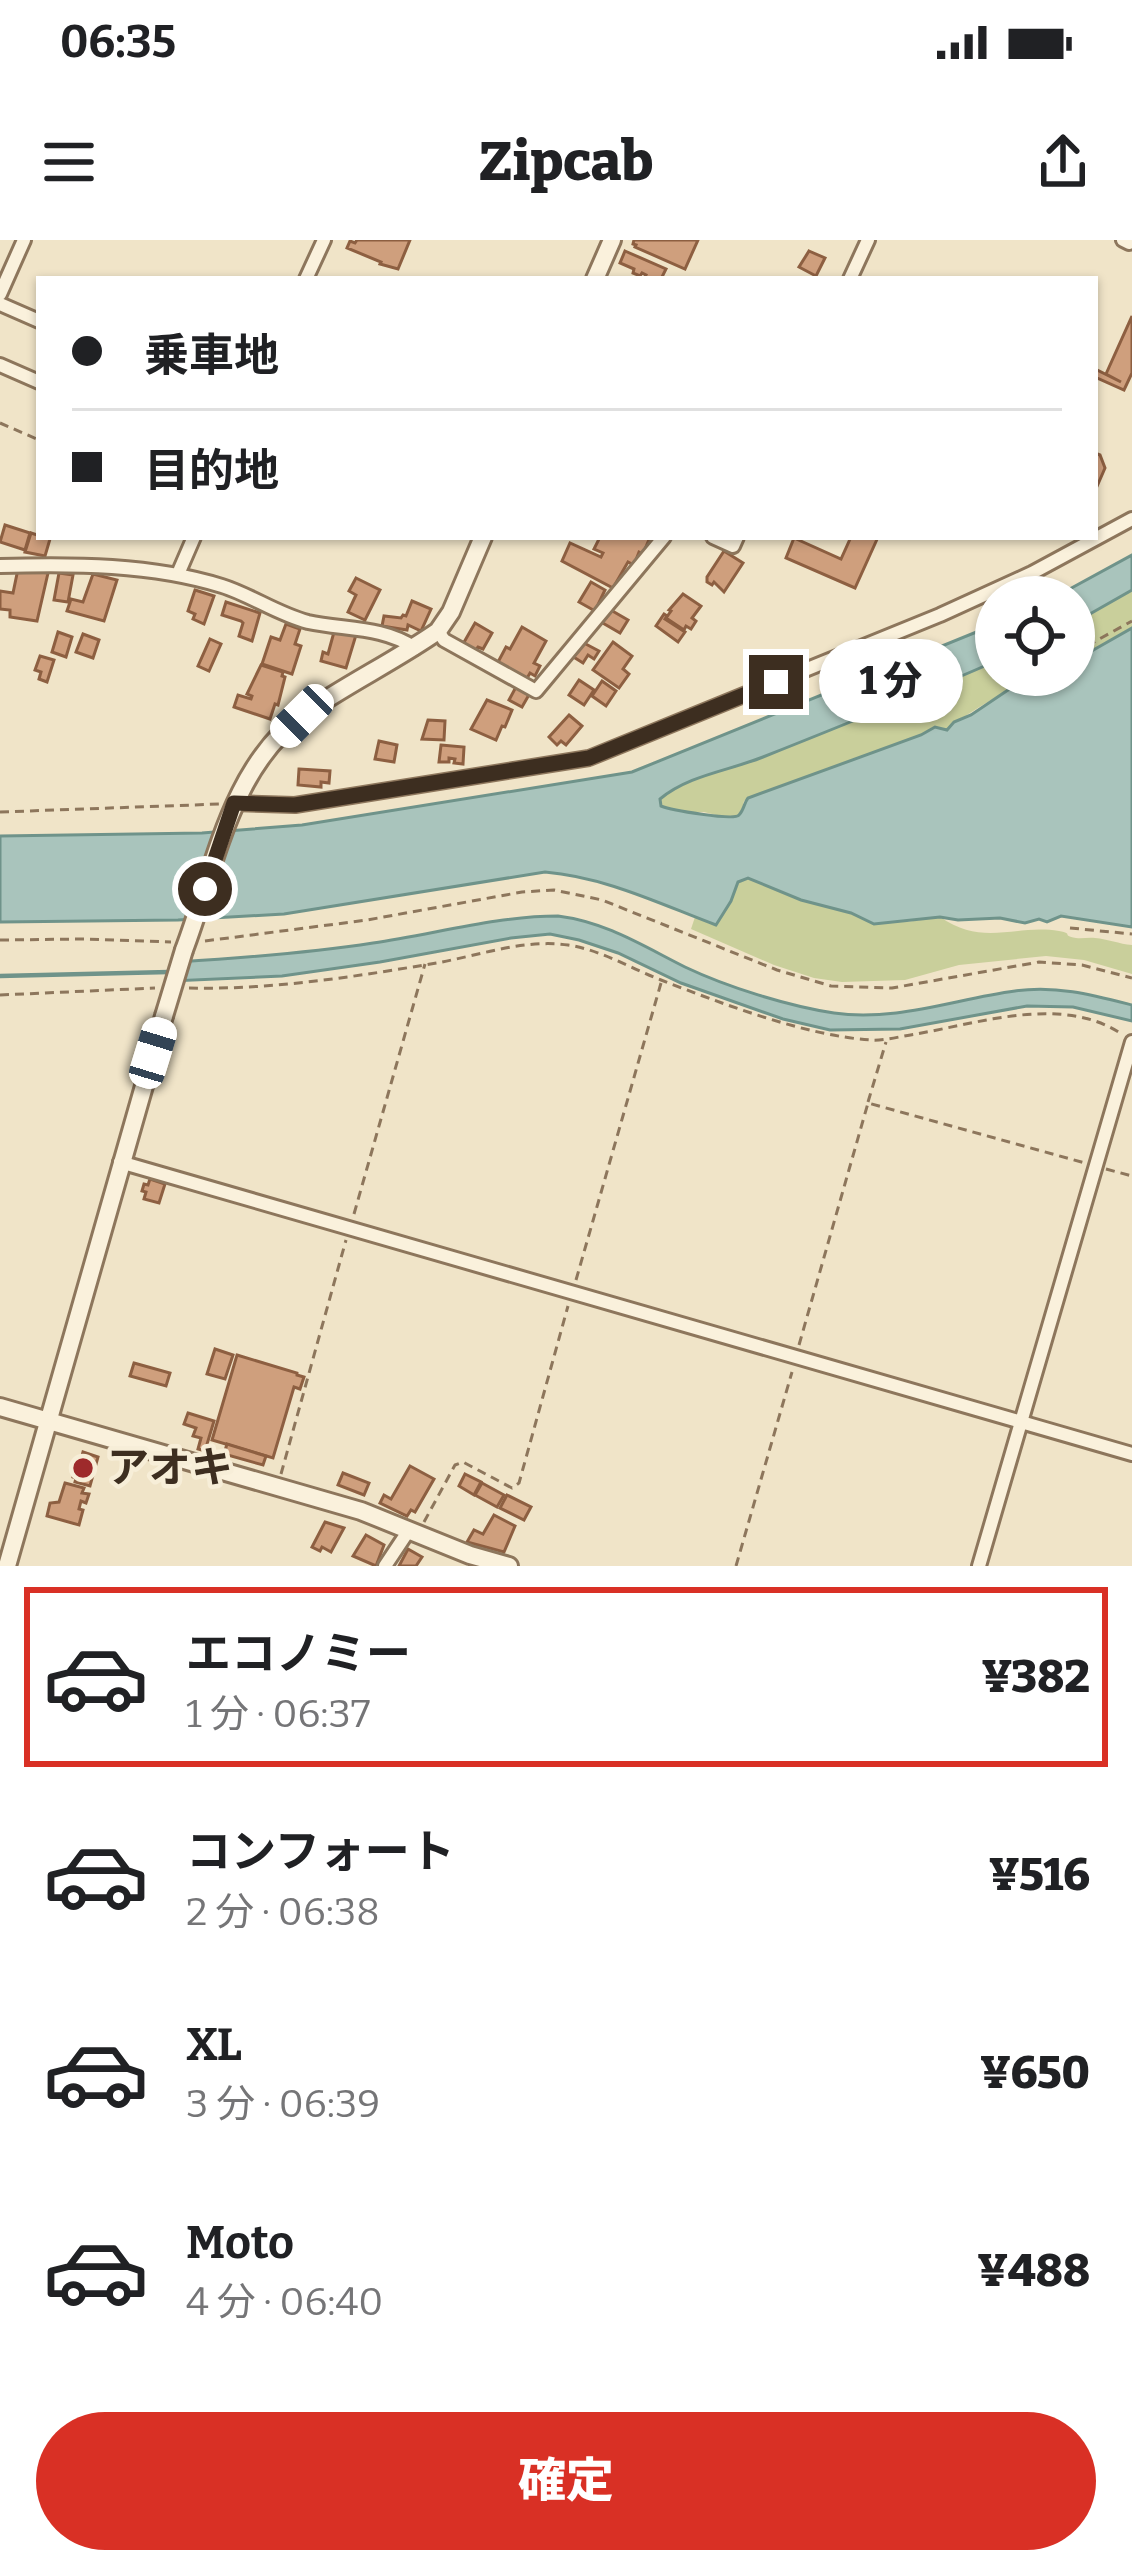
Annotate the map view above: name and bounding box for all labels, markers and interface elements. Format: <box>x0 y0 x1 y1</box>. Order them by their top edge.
text: 06:35 <box>60 15 176 69</box>
icon: menu <box>36 129 102 195</box>
icon: share <box>1030 129 1096 195</box>
text: Zipcab <box>479 130 653 194</box>
text: 乗車地 <box>144 329 279 383</box>
text: 目的地 <box>144 444 279 498</box>
map controls <box>975 576 1095 696</box>
button: locate <box>975 576 1095 696</box>
callout: 1 分 <box>818 640 962 724</box>
route end <box>749 655 803 709</box>
text: 1 分 <box>860 658 922 704</box>
car <box>264 678 340 754</box>
route start <box>178 862 232 916</box>
car <box>125 1013 181 1093</box>
place label: アオキ <box>107 1443 233 1493</box>
marker: アオキ <box>70 1455 96 1481</box>
icon: car <box>42 1623 150 1731</box>
text: エコノミー <box>186 1627 411 1681</box>
text: ¥382 <box>981 1650 1090 1704</box>
text: 1 分 · 06:37 <box>186 1691 370 1737</box>
icon: car <box>42 1821 150 1929</box>
text: コンフォート <box>186 1825 455 1879</box>
text: ¥516 <box>989 1848 1090 1902</box>
text: 2 分 · 06:38 <box>186 1889 380 1935</box>
text: XL <box>186 2018 242 2072</box>
icon: car <box>42 2019 150 2127</box>
text: ¥650 <box>980 2046 1090 2100</box>
text: 3 分 · 06:39 <box>186 2081 380 2127</box>
text: Moto <box>186 2216 294 2270</box>
icon: car <box>42 2217 150 2325</box>
text: ¥488 <box>977 2244 1090 2298</box>
text: 4 分 · 06:40 <box>186 2279 383 2325</box>
button: 確定 <box>36 2412 1096 2550</box>

